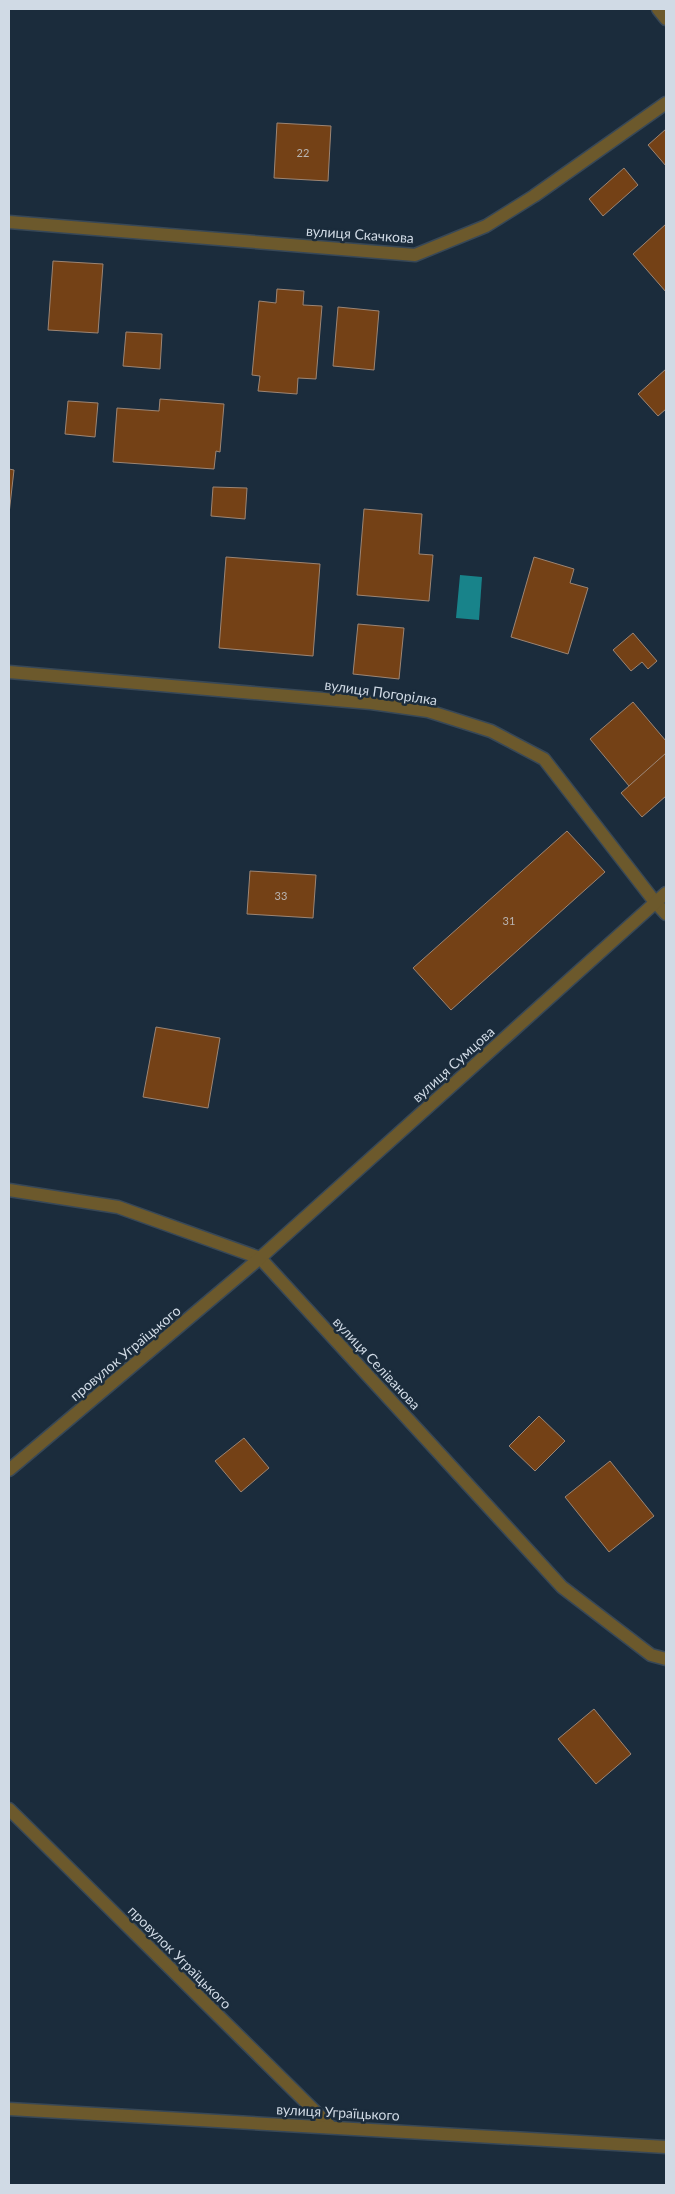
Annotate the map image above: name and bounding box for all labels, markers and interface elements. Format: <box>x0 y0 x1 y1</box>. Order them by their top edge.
house number: 22 <box>297 146 309 159</box>
street label: вулиця Скачкова <box>305 222 415 246</box>
street label: вулиця Погорілка <box>324 676 438 708</box>
house number: 33 <box>275 889 287 902</box>
house number: 31 <box>503 914 515 927</box>
street label: вулиця Сумцова <box>408 1023 498 1105</box>
street label: провулок Уграїцького <box>66 1302 184 1404</box>
street label: вулиця Селіванова <box>330 1313 424 1413</box>
street label: провулок Уграїцького <box>125 1902 235 2012</box>
street label: вулиця Уграїцького <box>276 2100 400 2124</box>

